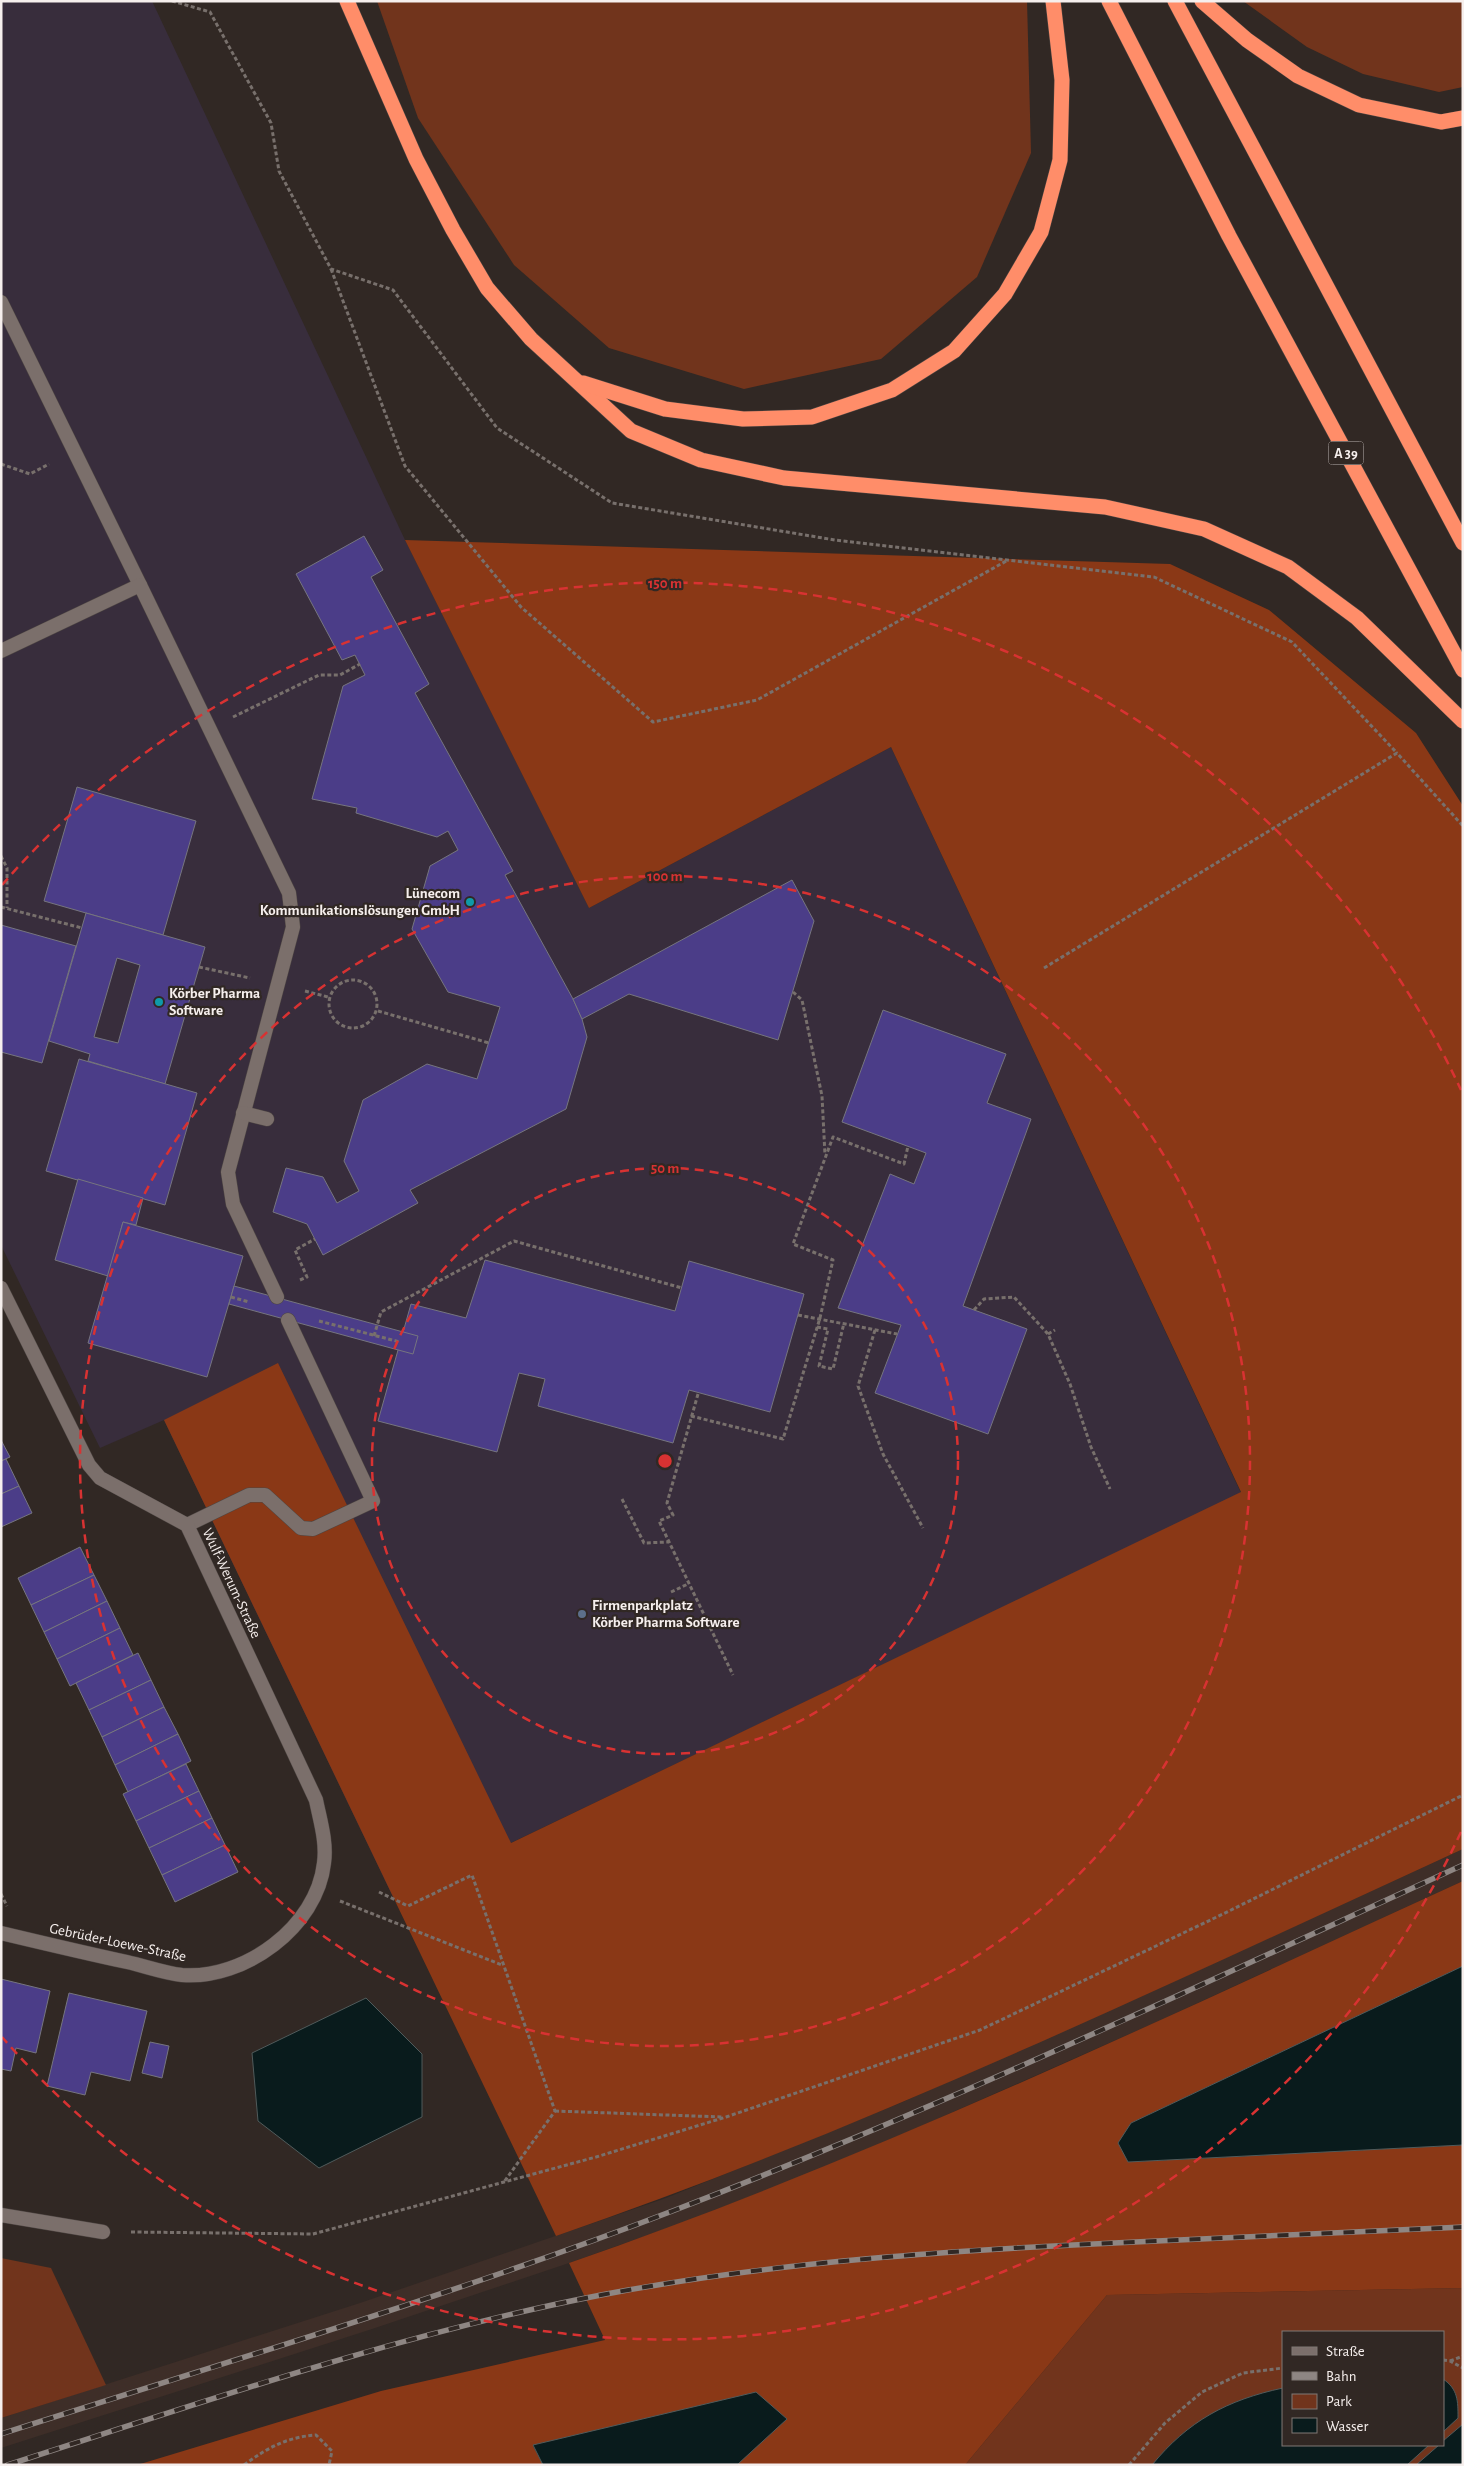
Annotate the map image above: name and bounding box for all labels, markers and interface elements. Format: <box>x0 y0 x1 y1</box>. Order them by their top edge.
road number: A 39 <box>1328 442 1364 464</box>
text: 150 m <box>648 576 682 591</box>
text: 100 m <box>647 869 683 884</box>
place label: Lünecom Kommunikationslösungen GmbH <box>260 886 460 918</box>
marker: Lünecom Kommunikationslösungen GmbH <box>464 896 476 908</box>
place label: Körber Pharma Software <box>169 986 260 1018</box>
marker: Körber Pharma Software <box>153 996 165 1008</box>
text: 50 m <box>651 1161 679 1176</box>
centre of rings <box>656 1452 674 1470</box>
street label: Wulf-Werum-Straße <box>200 1526 264 1640</box>
place label: Firmenparkplatz Körber Pharma Software <box>592 1598 740 1630</box>
marker: Firmenparkplatz Körber Pharma Software <box>576 1608 588 1620</box>
street label: Gebrüder-Loewe-Straße <box>48 1921 188 1964</box>
legend <box>1282 2331 1444 2446</box>
text: Straße <box>1326 2344 1365 2359</box>
text: Bahn <box>1326 2369 1356 2384</box>
text: Park <box>1326 2394 1352 2409</box>
text: Wasser <box>1326 2419 1369 2434</box>

